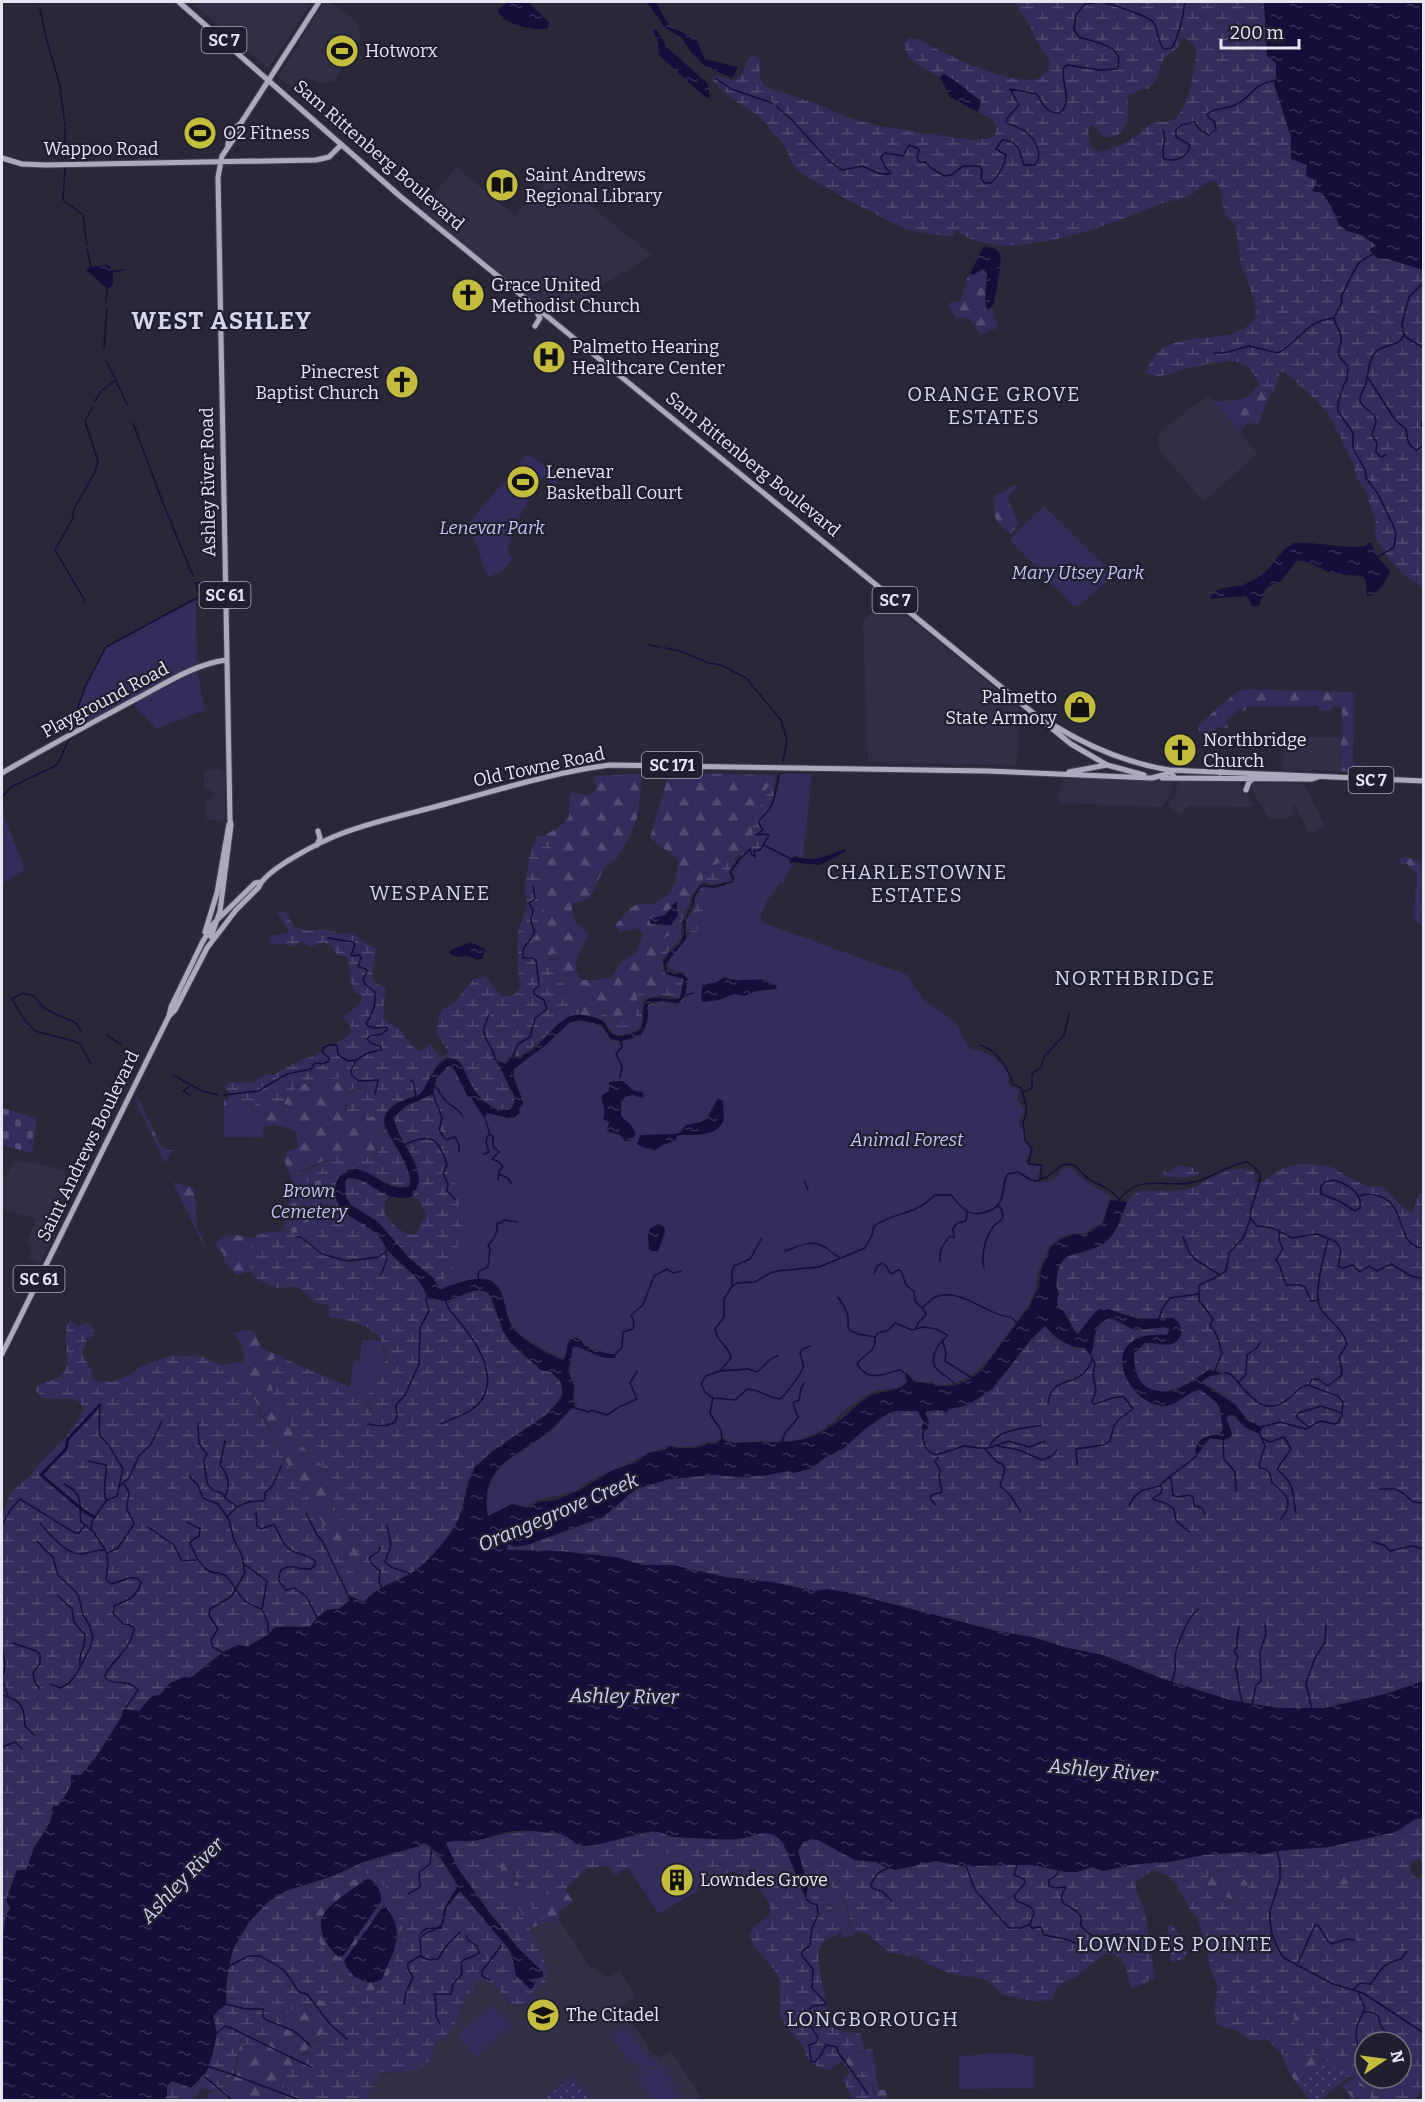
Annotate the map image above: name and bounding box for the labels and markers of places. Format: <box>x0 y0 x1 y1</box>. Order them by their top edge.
sports icon: Hotworx <box>324 33 360 69</box>
place label: Hotworx <box>365 40 438 62</box>
sports icon: O2 Fitness <box>182 115 218 151</box>
place label: O2 Fitness <box>223 122 310 144</box>
place label: Saint Andrews Regional Library <box>525 164 663 207</box>
library icon: Saint Andrews Regional Library <box>484 167 520 203</box>
place label: Grace United Methodist Church <box>491 274 640 317</box>
church icon: Grace United Methodist Church <box>450 277 486 313</box>
place label: Palmetto Hearing Healthcare Center <box>572 336 725 379</box>
hospital icon: Palmetto Hearing Healthcare Center <box>531 339 567 375</box>
place label: Pinecrest Baptist Church <box>256 361 379 404</box>
church icon: Pinecrest Baptist Church <box>384 364 420 400</box>
place label: Lenevar Basketball Court <box>546 461 683 504</box>
sports icon: Lenevar Basketball Court <box>505 464 541 500</box>
place label: Palmetto State Armory <box>945 686 1057 729</box>
shop icon: Palmetto State Armory <box>1062 689 1098 725</box>
place label: Northbridge Church <box>1203 729 1307 772</box>
church icon: Northbridge Church <box>1162 732 1198 768</box>
building icon: Lowndes Grove <box>659 1862 695 1898</box>
place label: Lowndes Grove <box>700 1869 828 1891</box>
school or university icon: The Citadel <box>525 1997 561 2033</box>
place label: The Citadel <box>566 2004 659 2026</box>

